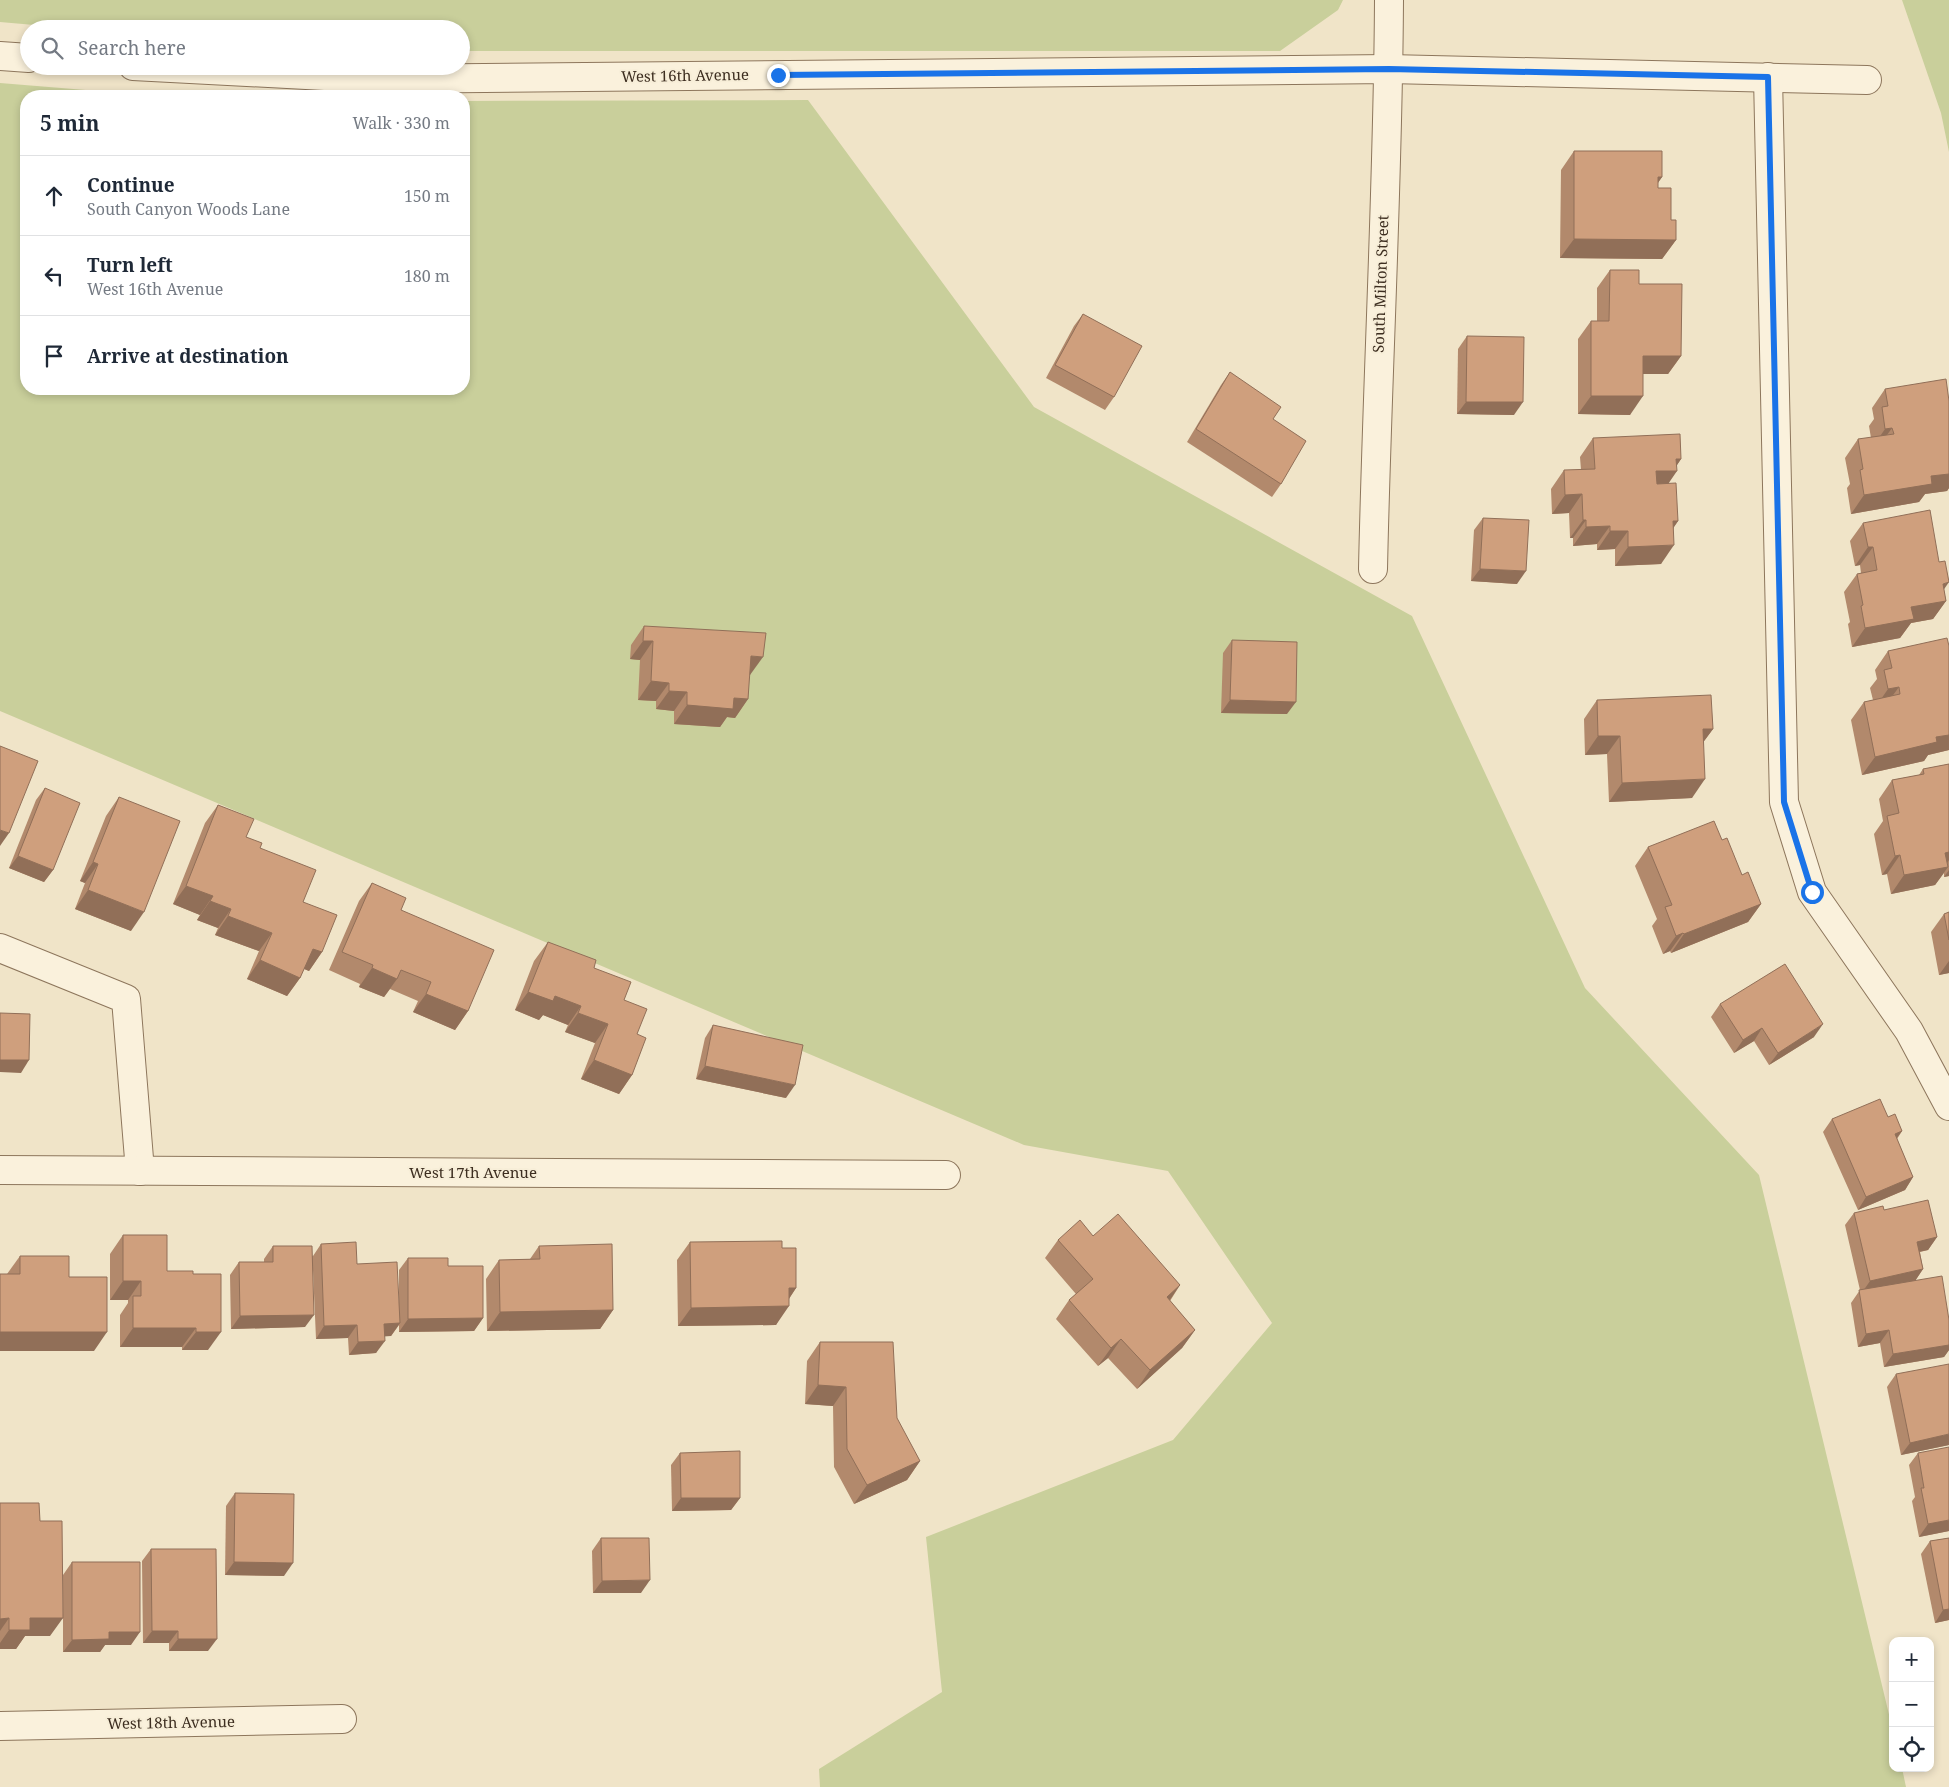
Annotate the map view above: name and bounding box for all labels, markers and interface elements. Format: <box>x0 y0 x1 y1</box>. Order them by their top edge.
search box <box>20 20 470 75</box>
icon: search <box>38 34 66 62</box>
text: Search here <box>78 35 186 61</box>
street label: West 16th Avenue <box>621 64 749 86</box>
route end <box>767 64 790 87</box>
text: 5 min <box>40 109 99 137</box>
text: Walk · 330 m <box>353 112 450 134</box>
text: Continue <box>87 172 175 198</box>
icon: ahead <box>40 182 68 210</box>
text: 150 m <box>404 185 450 207</box>
text: South Canyon Woods Lane <box>87 198 290 220</box>
street label: South Milton Street <box>1368 215 1392 353</box>
text: Turn left <box>87 252 173 278</box>
icon: left <box>40 262 68 290</box>
text: 180 m <box>404 265 450 287</box>
text: West 16th Avenue <box>87 278 223 300</box>
icon: arrive <box>40 342 68 370</box>
text: Arrive at destination <box>87 343 289 369</box>
route start <box>1801 881 1824 904</box>
street label: West 17th Avenue <box>409 1162 537 1182</box>
map controls <box>1889 1637 1934 1772</box>
button: + <box>1889 1637 1934 1682</box>
button: − <box>1889 1682 1934 1727</box>
street label: West 18th Avenue <box>107 1711 235 1733</box>
button: locate <box>1889 1727 1934 1772</box>

